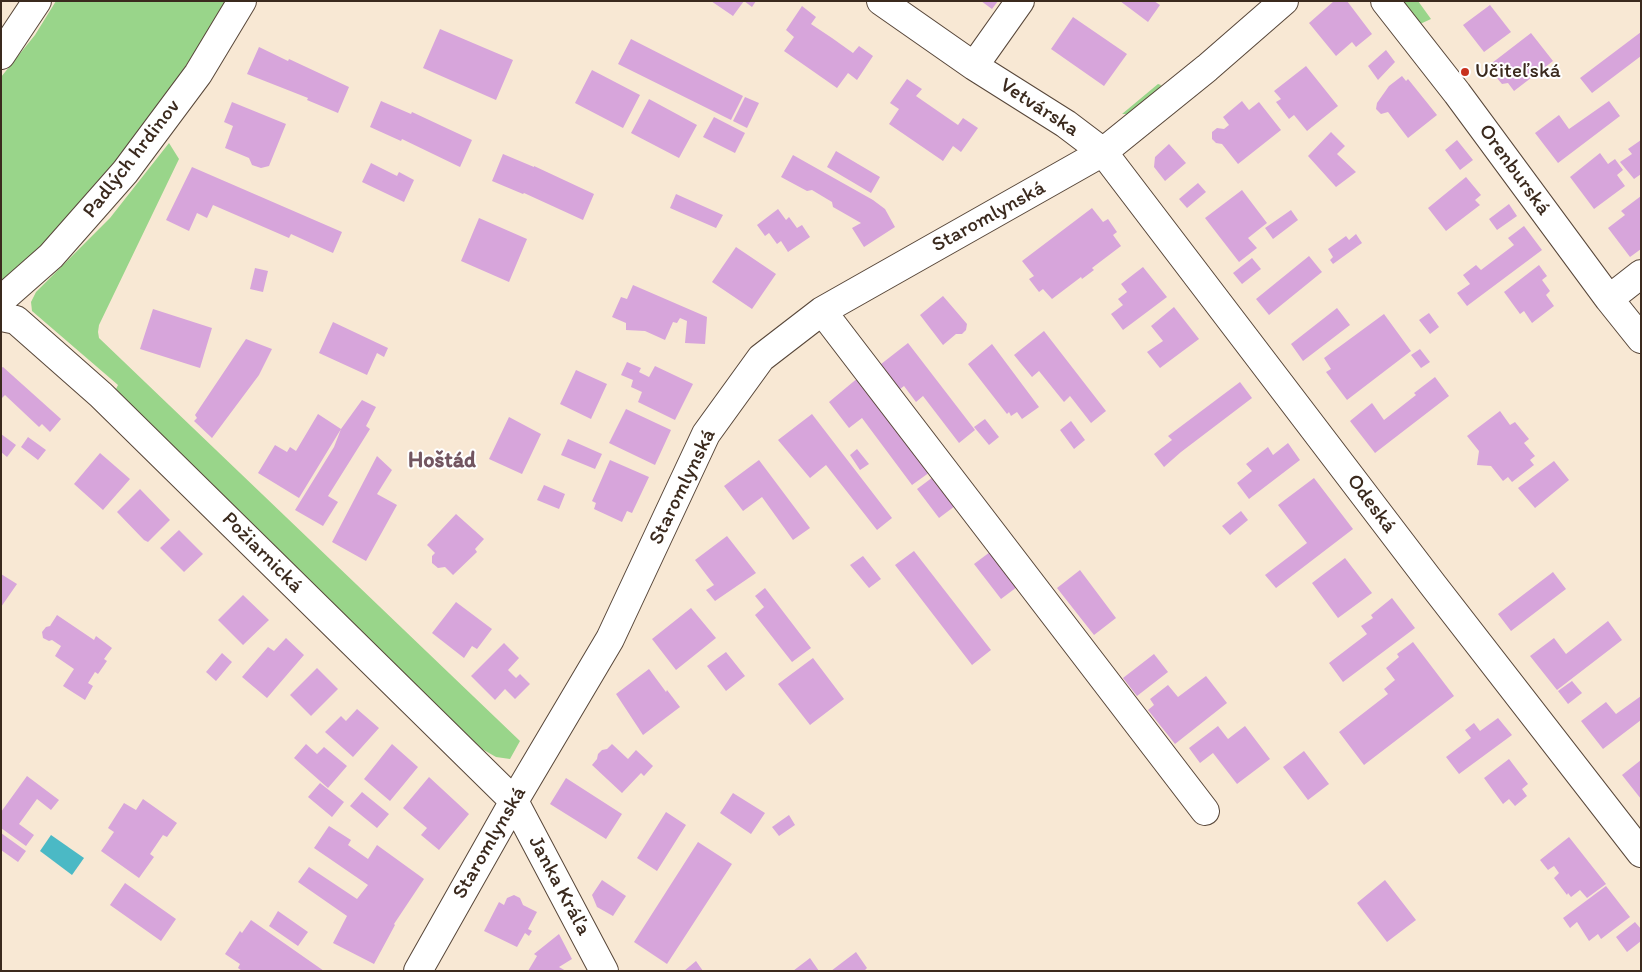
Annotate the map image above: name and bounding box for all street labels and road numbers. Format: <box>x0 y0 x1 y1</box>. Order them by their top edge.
street label: Vetvárska <box>995 73 1083 143</box>
street label: Padlých hrdinov <box>78 95 186 223</box>
street label: Orenburská <box>1472 119 1556 221</box>
street label: Staromlynská <box>928 176 1050 258</box>
street label: Staromlynská <box>644 425 722 549</box>
street label: Odeská <box>1341 469 1401 539</box>
street label: Požiarnická <box>216 507 308 599</box>
street label: Staromlynská <box>448 782 532 904</box>
street label: Janka Kráľa <box>522 832 596 940</box>

